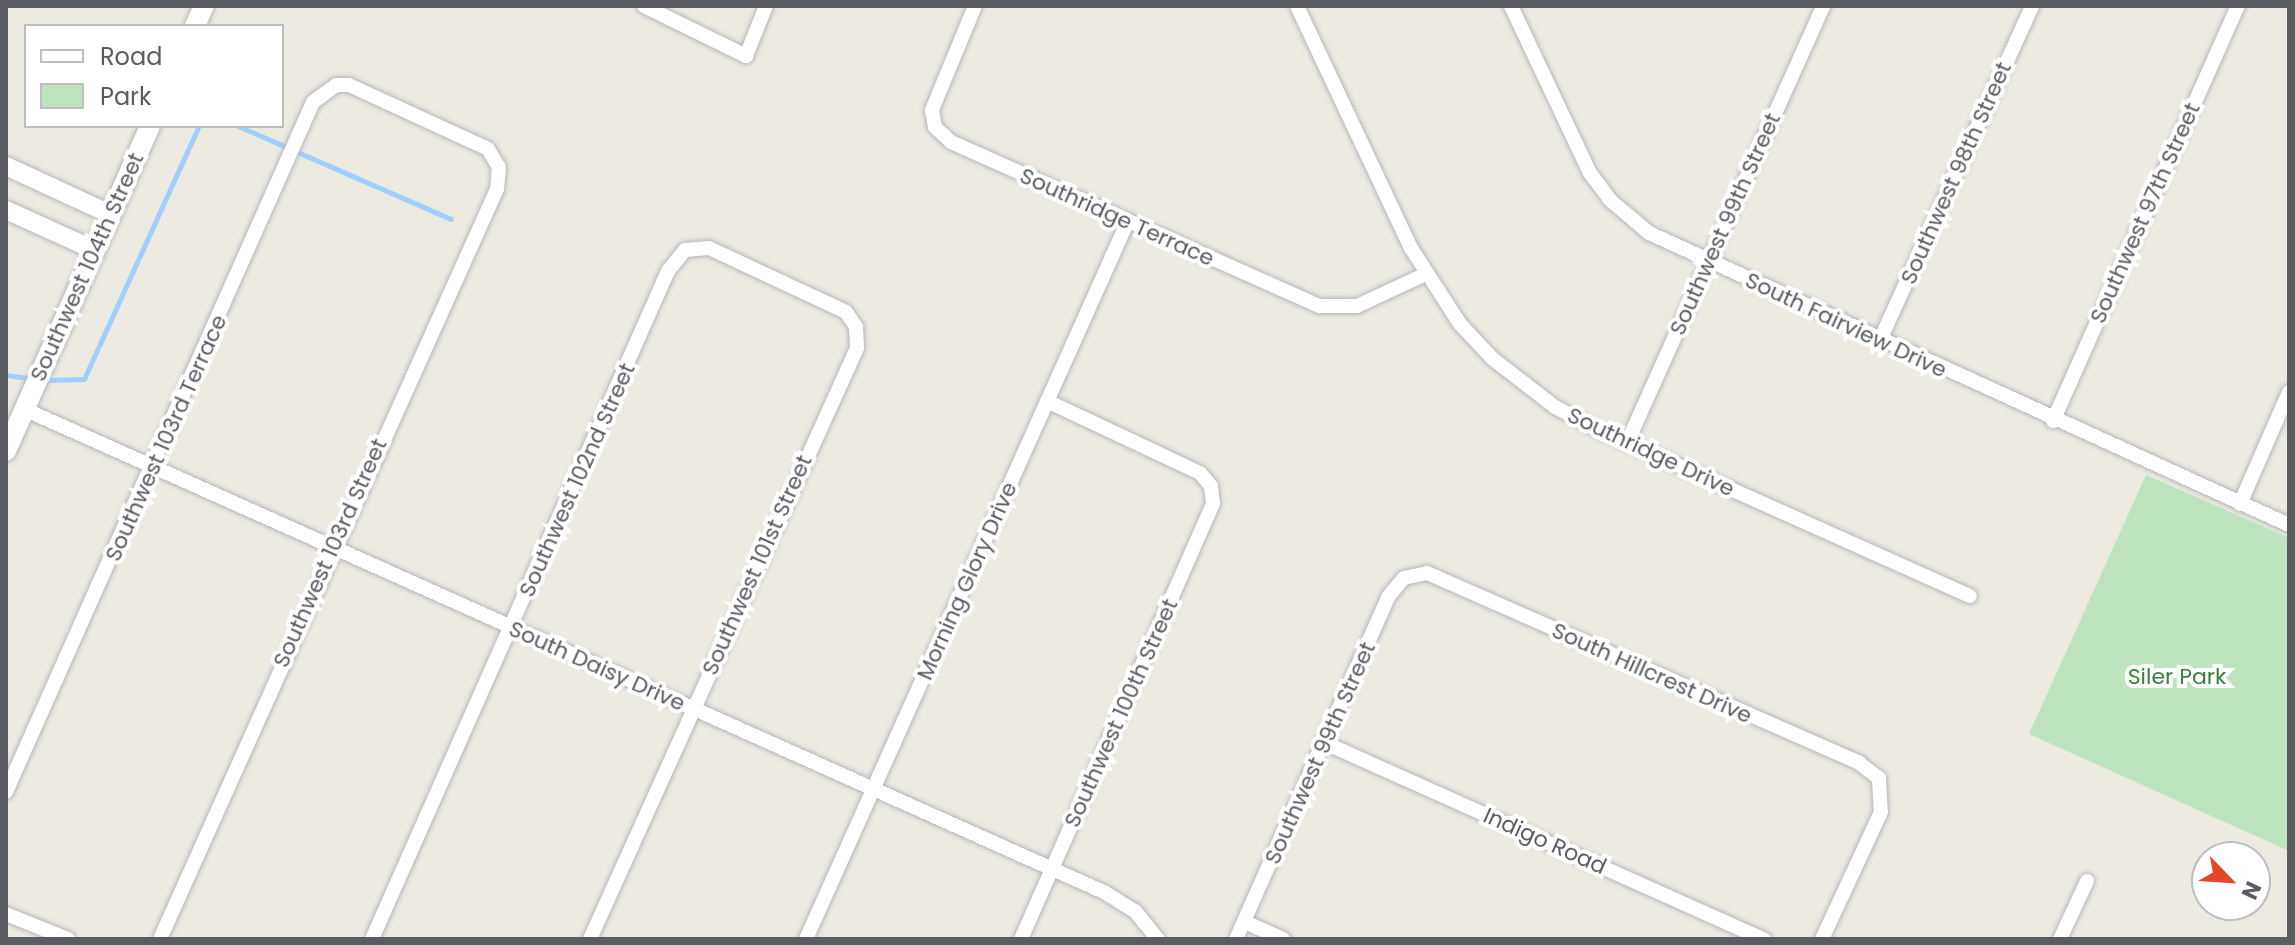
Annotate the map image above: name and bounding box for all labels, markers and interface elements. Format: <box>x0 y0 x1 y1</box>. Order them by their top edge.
legend <box>24 24 284 128</box>
text: Road <box>100 40 162 73</box>
street label: Southwest 98th Street <box>1895 58 2017 288</box>
text: Park <box>100 80 151 113</box>
street label: Southwest 97th Street <box>2084 99 2206 327</box>
street label: Southwest 99th Street <box>1664 109 1786 339</box>
street label: Southwest 104th Street <box>25 149 149 385</box>
street label: Southridge Terrace <box>1016 162 1218 272</box>
street label: South Fairview Drive <box>1741 267 1951 383</box>
street label: Southwest 103rd Terrace <box>100 311 232 565</box>
street label: Southwest 102nd Street <box>513 359 641 601</box>
street label: Southridge Drive <box>1563 402 1739 502</box>
street label: Southwest 103rd Street <box>268 435 392 671</box>
street label: Southwest 101st Street <box>697 451 817 679</box>
street label: Morning Glory Drive <box>911 478 1023 684</box>
street label: Southwest 100th Street <box>1059 595 1183 831</box>
street label: South Daisy Drive <box>505 615 689 717</box>
street label: South Hillcrest Drive <box>1548 617 1756 729</box>
street label: Southwest 99th Street <box>1259 638 1381 868</box>
park label: Siler Park <box>2128 664 2226 690</box>
street label: Indigo Road <box>1479 802 1611 880</box>
north arrow <box>2191 841 2271 921</box>
text: N <box>2234 876 2269 905</box>

